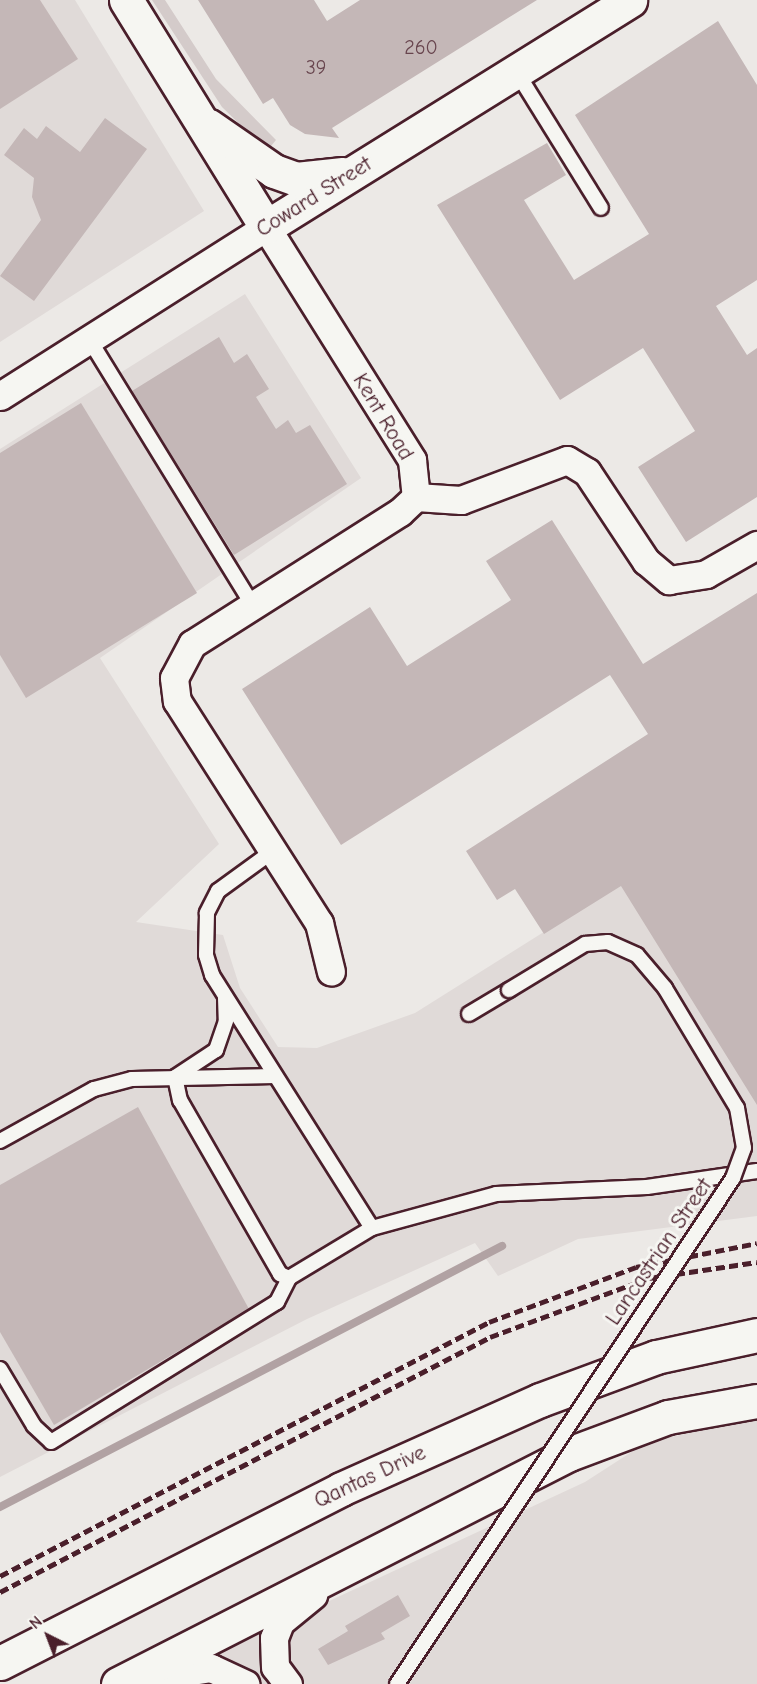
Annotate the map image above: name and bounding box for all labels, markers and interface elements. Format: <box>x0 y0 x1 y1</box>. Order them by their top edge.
house number: 260 <box>404 35 438 59</box>
house number: 39 <box>306 55 326 79</box>
street label: Coward Street <box>251 151 377 243</box>
street label: Kent Road <box>347 369 419 465</box>
street label: Lancastrian Street <box>600 1174 718 1330</box>
street label: Qantas Drive <box>310 1440 430 1514</box>
north arrow <box>18 1606 78 1666</box>
text: N <box>26 1612 46 1633</box>

